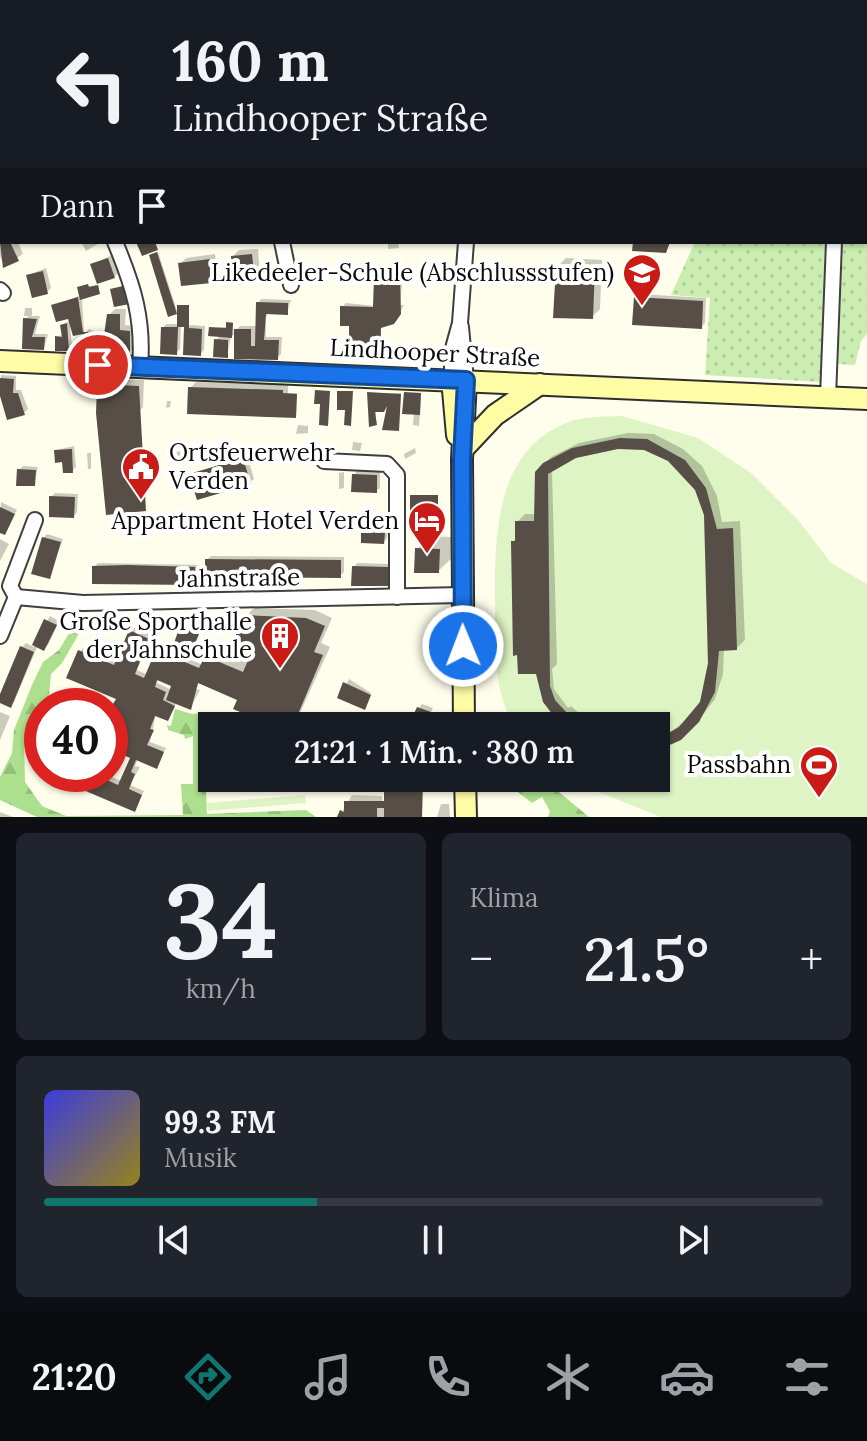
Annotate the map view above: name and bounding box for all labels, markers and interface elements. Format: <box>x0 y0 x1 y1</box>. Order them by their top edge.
text: 160 m <box>172 25 329 96</box>
icon: left <box>40 32 144 136</box>
text: Lindhooper Straße <box>172 95 488 141</box>
icon: arrive <box>130 184 174 228</box>
text: Dann <box>40 187 114 225</box>
school or university icon: Likedeeler-Schule (Abschlussstufen) <box>621 252 663 307</box>
place label: Likedeeler-Schule (Abschlussstufen) <box>211 257 614 288</box>
pin <box>64 331 132 399</box>
street label: Lindhooper Straße <box>329 332 541 373</box>
icon: arrive <box>76 343 120 387</box>
place label: Ortsfeuerwehr Verden <box>168 437 335 496</box>
public building icon: Ortsfeuerwehr Verden <box>120 446 162 501</box>
hotel icon: Appartment Hotel Verden <box>406 500 448 555</box>
place label: Appartment Hotel Verden <box>110 505 399 536</box>
street label: Jahnstraße <box>177 561 300 594</box>
position arrow <box>421 604 505 688</box>
place label: Große Sporthalle der Jahnschule <box>59 606 252 665</box>
building icon: Große Sporthalle der Jahnschule <box>259 615 301 670</box>
speed limit sign: 40 <box>24 688 128 792</box>
text: 21:21 · 1 Min. · 380 m <box>294 733 574 771</box>
sports icon: Passbahn <box>798 744 840 799</box>
place label: Passbahn <box>687 749 791 780</box>
text: 34 <box>163 853 278 986</box>
text: Klima <box>470 881 538 914</box>
text: 21.5° <box>583 921 709 997</box>
text: − <box>470 931 493 987</box>
text: + <box>800 931 823 987</box>
text: km/h <box>186 972 256 1005</box>
text: 99.3 FM <box>164 1103 276 1141</box>
text: Musik <box>164 1141 237 1174</box>
icon: previous <box>152 1218 196 1262</box>
icon: pause <box>411 1218 455 1262</box>
icon: next <box>671 1218 715 1262</box>
icon: directions <box>180 1349 236 1405</box>
icon: music <box>300 1349 356 1405</box>
icon: phone <box>420 1349 476 1405</box>
icon: climate <box>540 1349 596 1405</box>
icon: car <box>659 1349 715 1405</box>
icon: filters <box>779 1349 835 1405</box>
text: 21:20 <box>32 1354 117 1400</box>

